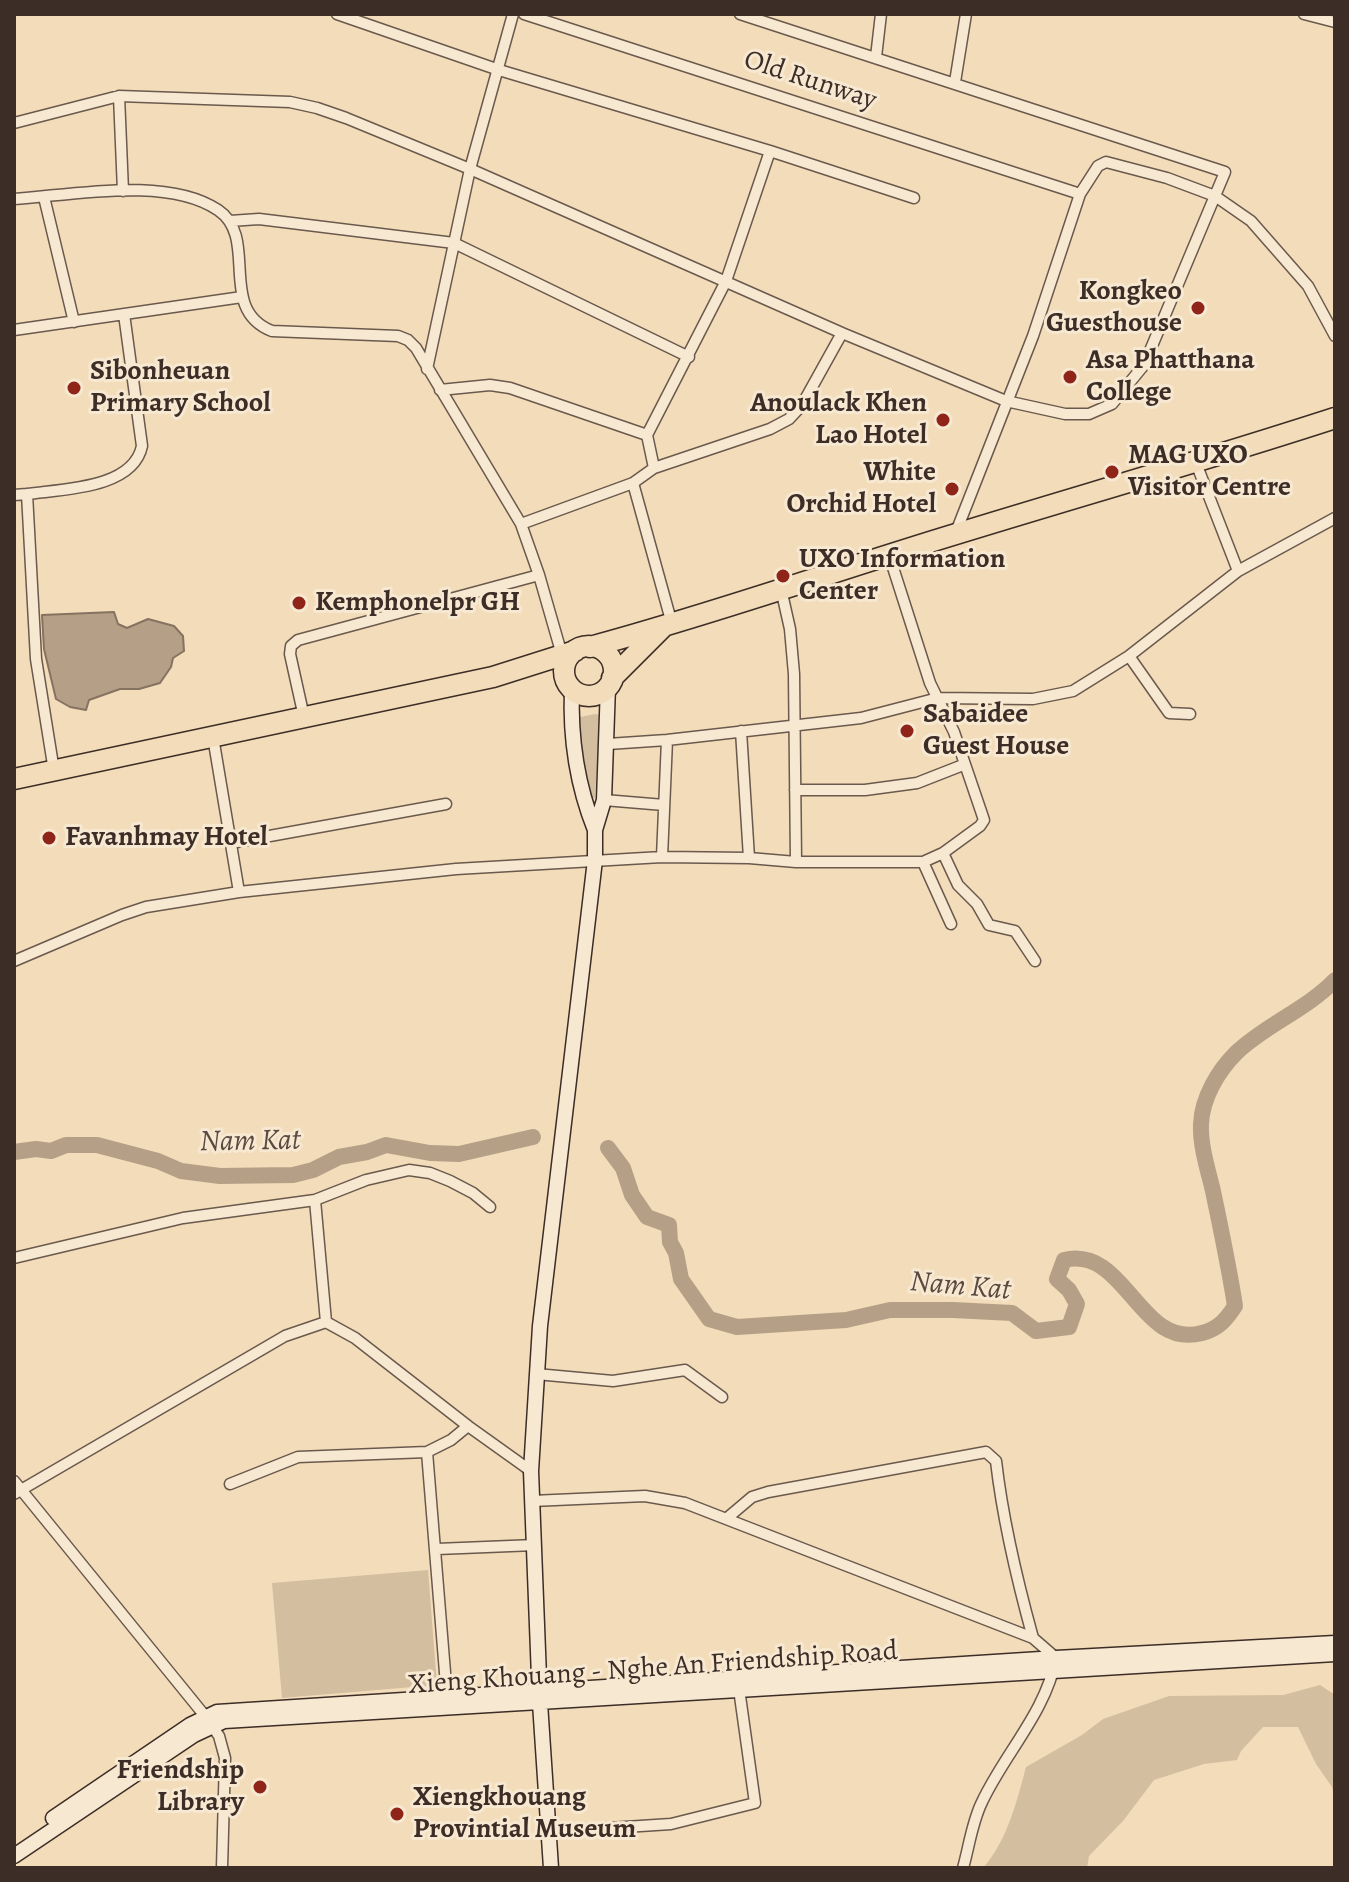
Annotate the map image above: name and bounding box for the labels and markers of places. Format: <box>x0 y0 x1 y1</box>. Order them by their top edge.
place label: Kongkeo Guesthouse <box>1046 275 1182 341</box>
marker: Kongkeo Guesthouse <box>1189 299 1207 317</box>
place label: Asa Phatthana College <box>1086 344 1255 410</box>
place label: Sibonheuan Primary School <box>90 355 271 421</box>
marker: Asa Phatthana College <box>1061 368 1079 386</box>
marker: Sibonheuan Primary School <box>65 379 83 397</box>
place label: Anoulack Khen Lao Hotel <box>750 387 927 453</box>
marker: Anoulack Khen Lao Hotel <box>934 411 952 429</box>
place label: MAG UXO Visitor Centre <box>1128 439 1291 505</box>
place label: White Orchid Hotel <box>786 456 936 522</box>
marker: MAG UXO Visitor Centre <box>1103 463 1121 481</box>
marker: White Orchid Hotel <box>943 480 961 498</box>
place label: UXO Information Center <box>799 543 1005 609</box>
marker: UXO Information Center <box>774 567 792 585</box>
place label: Kemphonelpr GH <box>315 586 520 620</box>
marker: Kemphonelpr GH <box>290 594 308 612</box>
place label: Sabaidee Guest House <box>923 698 1069 764</box>
marker: Sabaidee Guest House <box>898 722 916 740</box>
place label: Favanhmay Hotel <box>65 821 268 855</box>
marker: Favanhmay Hotel <box>40 829 58 847</box>
place label: Friendship Library <box>116 1754 244 1820</box>
marker: Friendship Library <box>251 1778 269 1796</box>
place label: Xiengkhouang Provintial Museum <box>413 1781 636 1847</box>
marker: Xiengkhouang Provintial Museum <box>388 1805 406 1823</box>

